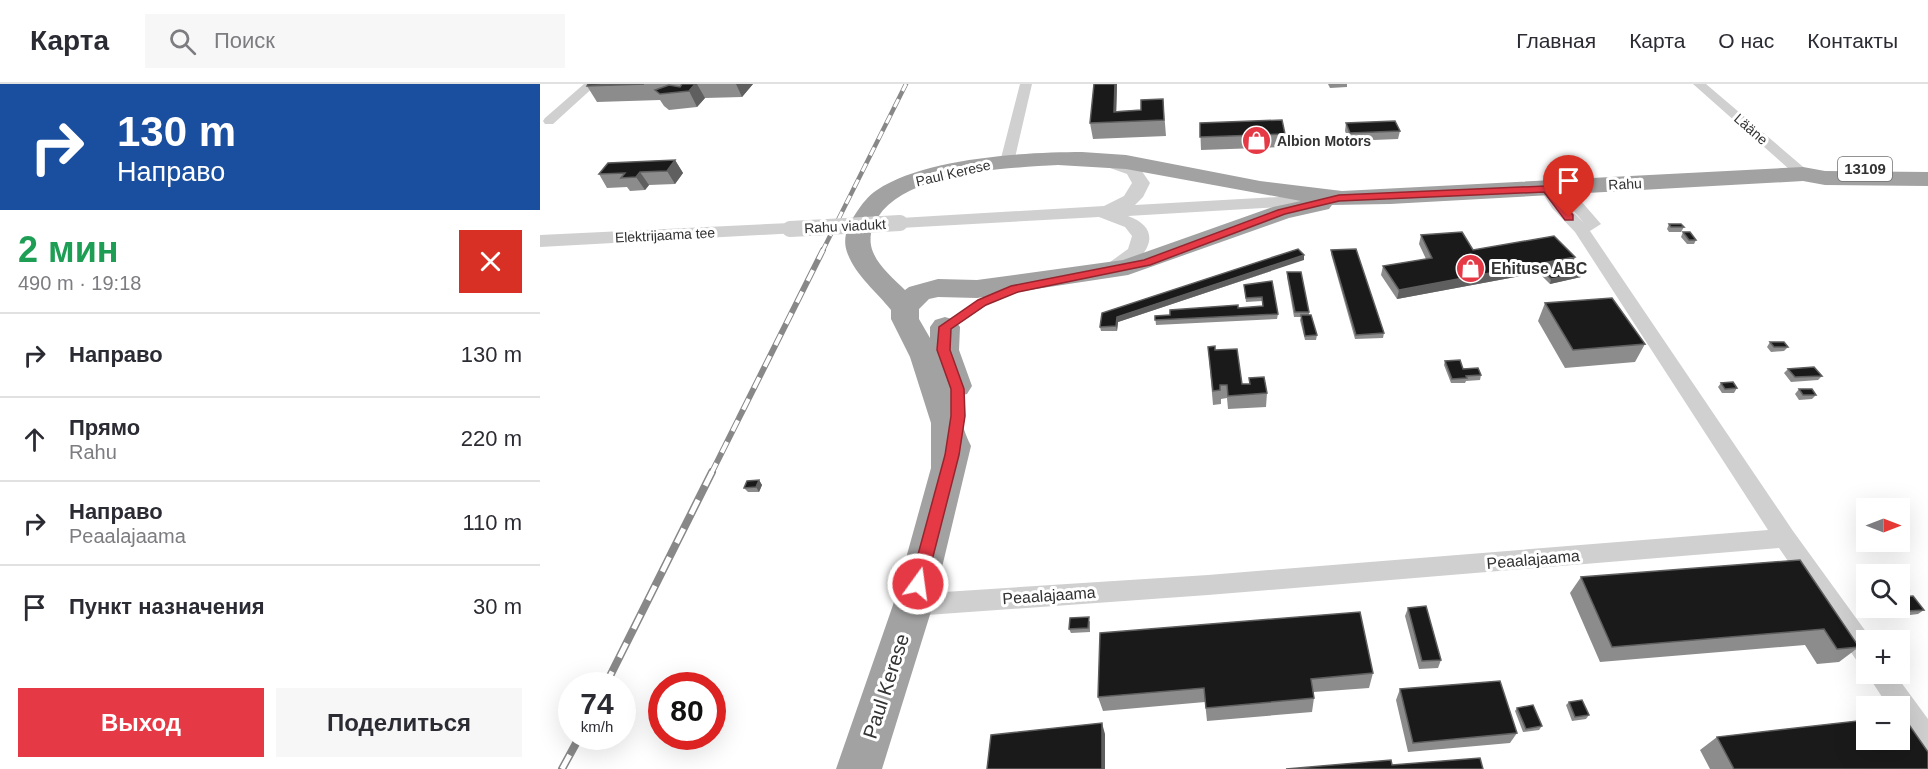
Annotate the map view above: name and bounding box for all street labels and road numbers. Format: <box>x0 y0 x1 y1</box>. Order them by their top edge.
street label: Lääne <box>1731 110 1771 148</box>
street label: Paul Kerese <box>914 157 992 189</box>
road number: 13109 <box>1838 157 1892 181</box>
street label: Rahu <box>1608 175 1642 193</box>
street label: Rahu viadukt <box>804 216 886 236</box>
street label: Elektrijaama tee <box>614 224 716 246</box>
street label: Peaalajaama <box>1486 547 1580 572</box>
street label: Peaalajaama <box>1002 584 1096 607</box>
street label: Paul Kerese <box>859 631 913 741</box>

